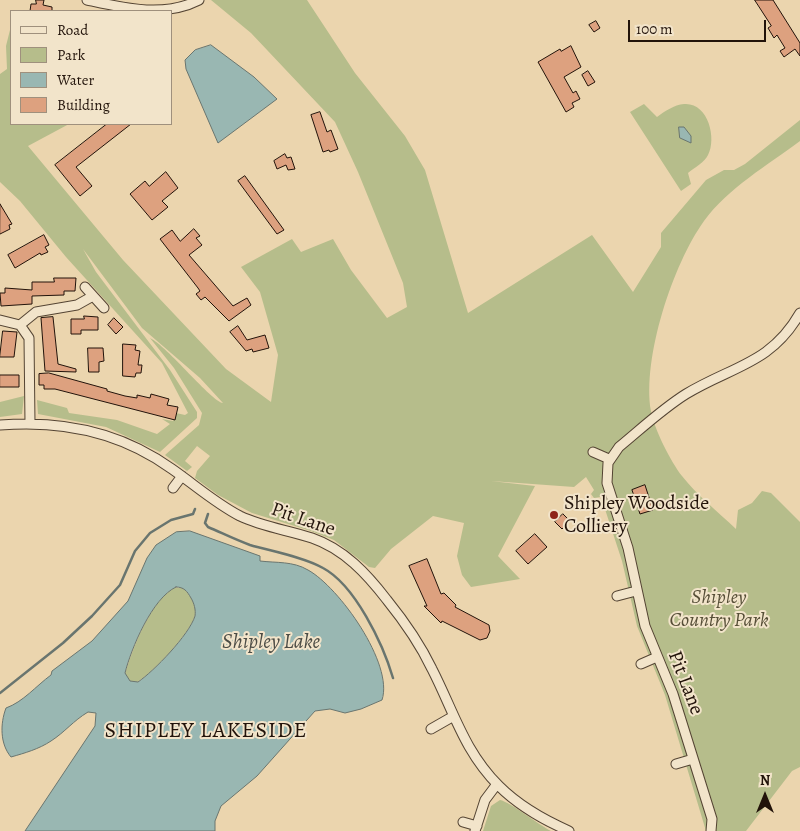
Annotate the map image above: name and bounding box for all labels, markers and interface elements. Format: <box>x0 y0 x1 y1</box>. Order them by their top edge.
legend <box>10 10 172 125</box>
scale bar <box>630 10 768 42</box>
text: 100 m <box>636 19 673 39</box>
text: Road <box>57 20 88 40</box>
text: Park <box>57 45 85 65</box>
text: Water <box>57 70 94 90</box>
text: Building <box>57 95 110 115</box>
place label: Shipley Woodside Colliery <box>564 492 709 539</box>
street label: Pit Lane <box>268 498 338 542</box>
marker: Shipley Woodside Colliery <box>548 509 560 521</box>
park label: Shipley Country Park <box>669 586 769 633</box>
water label: Shipley Lake <box>222 630 320 656</box>
street label: Pit Lane <box>662 648 708 718</box>
district label: SHIPLEY LAKESIDE <box>103 719 309 745</box>
north arrow <box>740 771 790 821</box>
text: N <box>760 771 770 790</box>

